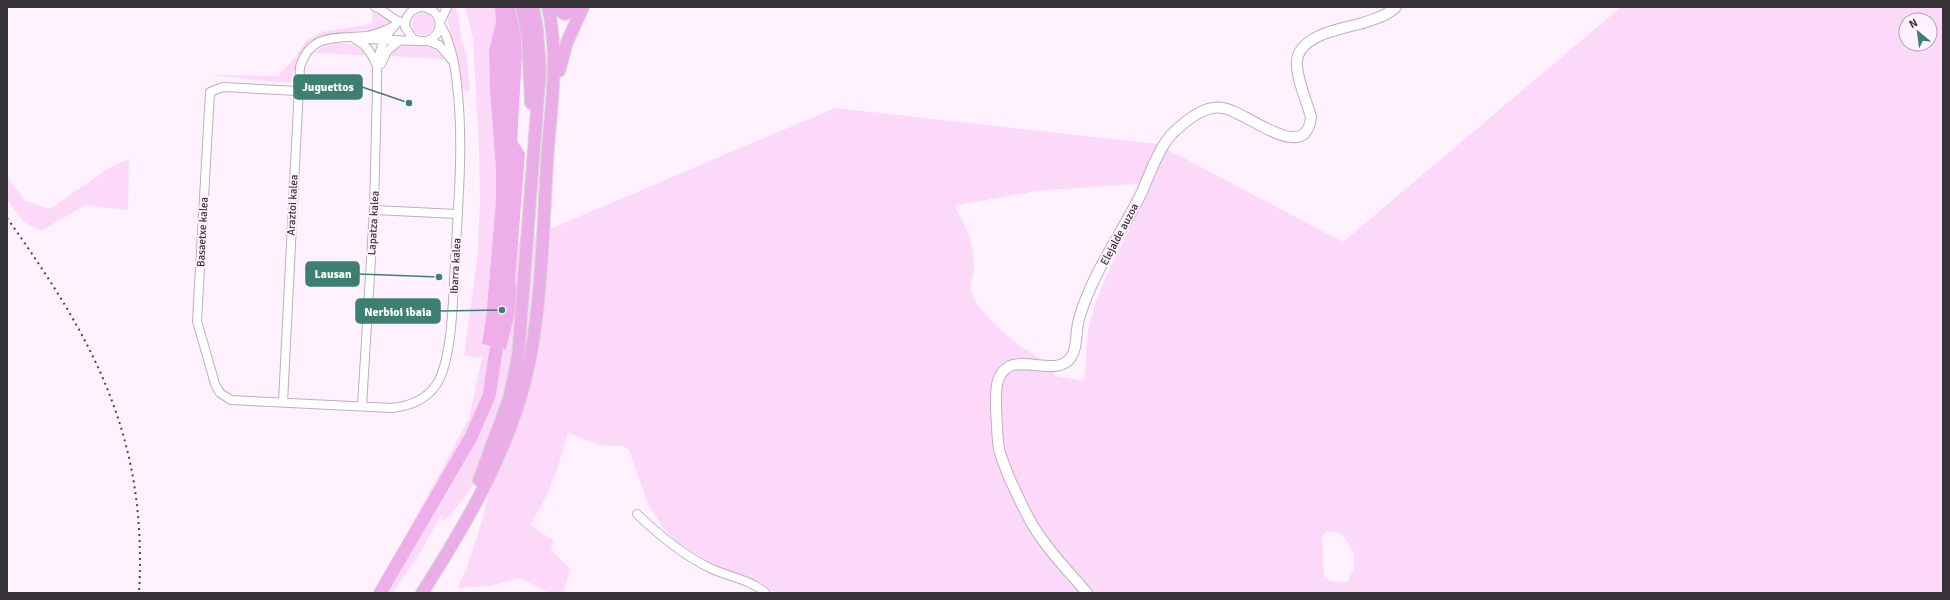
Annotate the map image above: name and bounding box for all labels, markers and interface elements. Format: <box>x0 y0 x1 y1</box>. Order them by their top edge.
north arrow <box>1898 12 1938 52</box>
text: N <box>1907 16 1920 31</box>
callout: Juguettos <box>294 75 362 99</box>
text: Juguettos <box>302 80 355 95</box>
street label: Araztoi kalea <box>284 174 301 236</box>
street label: Lapatza kalea <box>365 190 382 256</box>
street label: Basaetxe kalea <box>194 196 211 267</box>
street label: Elejalde auzoa <box>1098 201 1141 267</box>
street label: Ibarra kalea <box>448 237 463 294</box>
callout: Lausan <box>306 262 359 286</box>
text: Lausan <box>314 267 352 282</box>
callout: Nerbioi ibaia <box>356 299 440 323</box>
text: Nerbioi ibaia <box>364 305 432 320</box>

